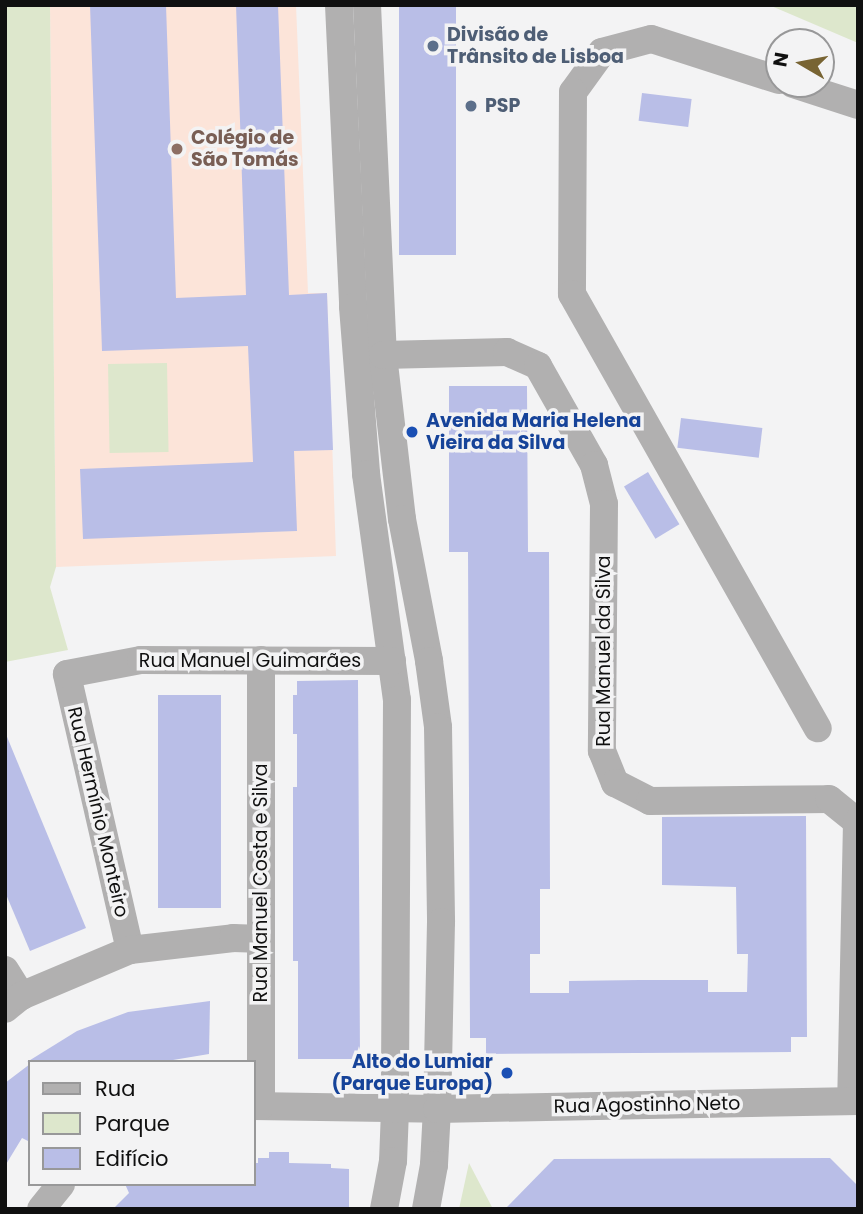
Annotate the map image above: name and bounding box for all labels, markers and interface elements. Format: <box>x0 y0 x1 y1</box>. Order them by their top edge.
place label: Divisão de Trânsito de Lisboa <box>447 24 624 68</box>
north arrow <box>765 28 835 98</box>
marker: Divisão de Trânsito de Lisboa <box>425 38 441 54</box>
text: N <box>766 50 795 69</box>
place label: PSP <box>485 95 520 117</box>
marker: PSP <box>463 98 479 114</box>
place label: Colégio de São Tomás <box>191 127 299 171</box>
marker: Colégio de São Tomás <box>169 141 185 157</box>
place label: Avenida Maria Helena Vieira da Silva <box>426 410 641 454</box>
marker: Avenida Maria Helena Vieira da Silva <box>404 424 420 440</box>
street label: Rua Manuel da Silva <box>593 555 615 747</box>
street label: Rua Manuel Guimarães <box>139 650 361 672</box>
street label: Rua Hermínio Monteiro <box>63 705 133 919</box>
street label: Rua Manuel Costa e Silva <box>250 763 272 1003</box>
place label: Alto do Lumiar (Parque Europa) <box>331 1051 493 1095</box>
legend <box>28 1060 256 1186</box>
marker: Alto do Lumiar (Parque Europa) <box>499 1065 515 1081</box>
text: Rua <box>95 1074 135 1103</box>
street label: Rua Agostinho Neto <box>553 1092 741 1118</box>
text: Parque <box>95 1109 170 1138</box>
text: Edifício <box>95 1144 169 1173</box>

